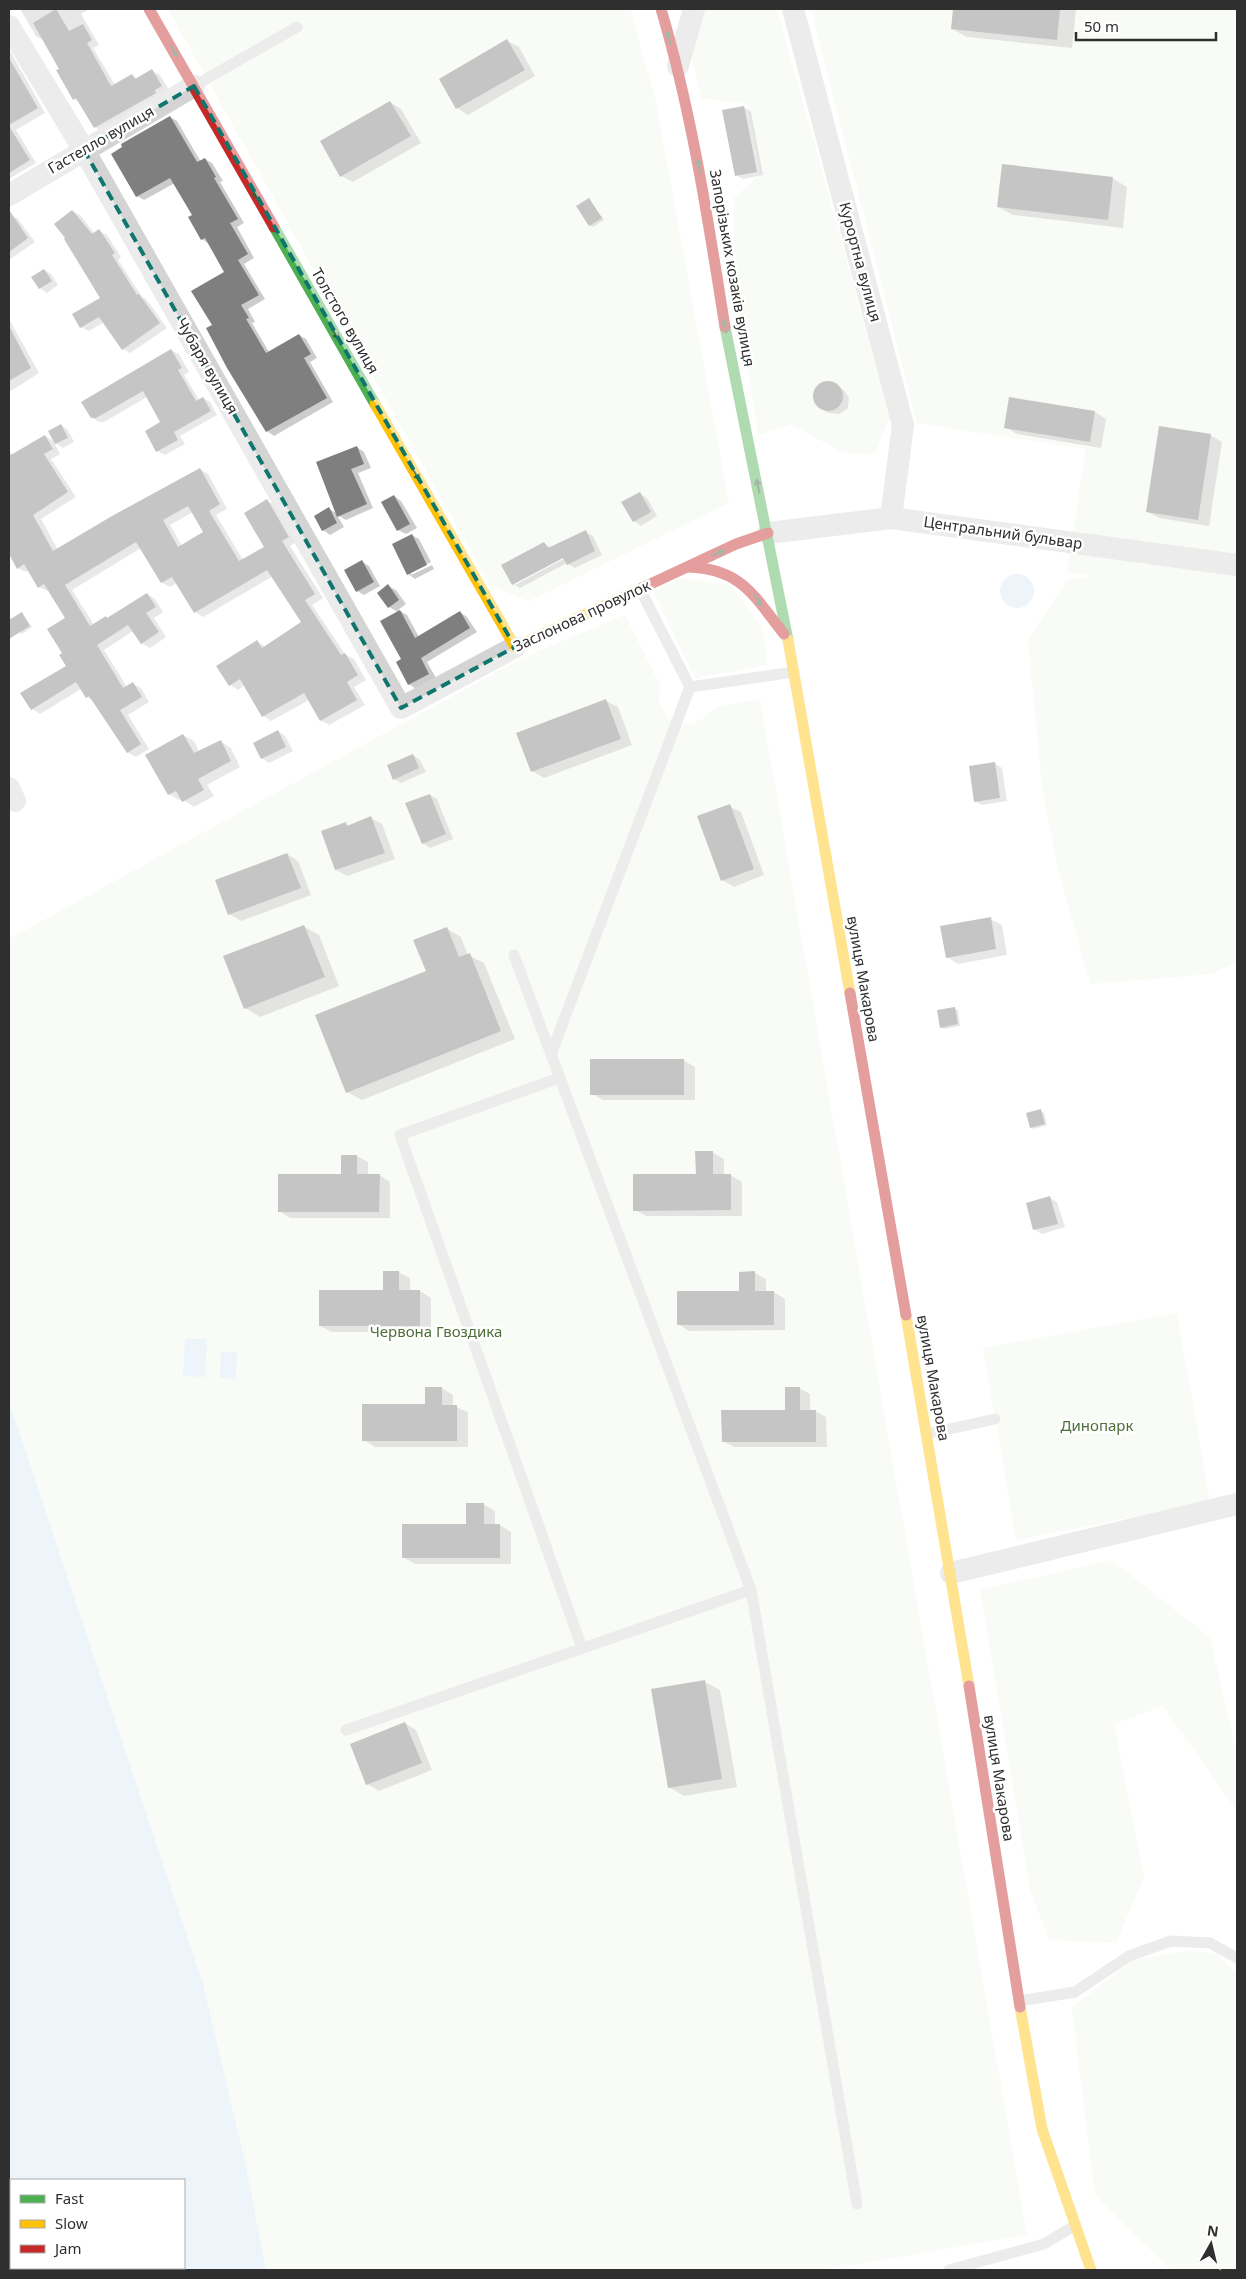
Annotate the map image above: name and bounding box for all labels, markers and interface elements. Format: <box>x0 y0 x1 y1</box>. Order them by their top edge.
scale bar <box>1076 10 1216 42</box>
text: 50 m <box>1084 16 1119 36</box>
one-way arrow <box>665 30 673 45</box>
one-way arrow <box>169 44 178 58</box>
street label: Гастелло вулиця <box>44 101 157 178</box>
one-way arrow <box>695 158 703 174</box>
street label: Запорізьких козаків вулиця <box>706 168 760 368</box>
one-way arrow <box>250 186 259 199</box>
street label: Курортна вулиця <box>835 200 887 324</box>
street label: Толстого вулиця <box>307 264 384 377</box>
street label: Чубаря вулиця <box>172 314 243 417</box>
one-way arrow <box>721 318 729 334</box>
one-way arrow <box>331 326 339 341</box>
one-way arrow <box>411 468 420 481</box>
one-way arrow <box>754 478 762 493</box>
street label: Центральний бульвар <box>923 511 1084 553</box>
one-way arrow <box>711 549 725 557</box>
street label: Заслонова провулок <box>510 575 653 656</box>
one-way arrow <box>753 594 763 607</box>
street label: вулиця Макарова <box>843 914 885 1044</box>
street label: вулиця Макарова <box>913 1313 955 1443</box>
park label: Червона Гвоздика <box>370 1321 502 1341</box>
park label: Динопарк <box>1061 1415 1133 1435</box>
street label: вулиця Макарова <box>980 1713 1020 1843</box>
legend <box>10 2179 185 2269</box>
text: Fast <box>55 2188 84 2208</box>
text: Slow <box>55 2213 88 2233</box>
north arrow <box>1186 2219 1236 2269</box>
text: N <box>1206 2220 1220 2241</box>
text: Jam <box>53 2238 82 2258</box>

